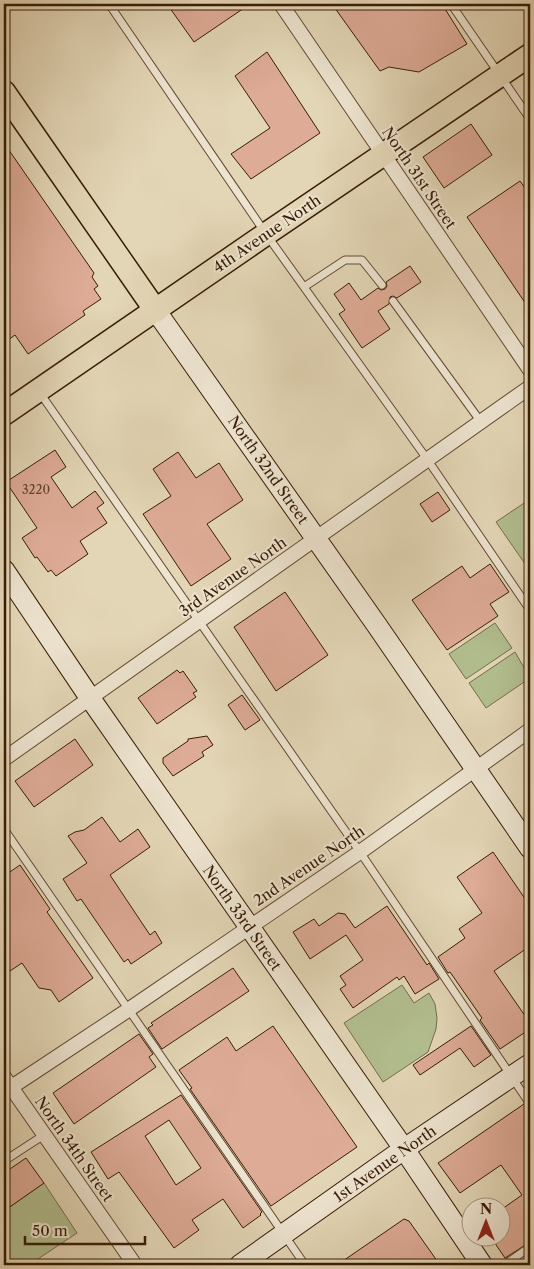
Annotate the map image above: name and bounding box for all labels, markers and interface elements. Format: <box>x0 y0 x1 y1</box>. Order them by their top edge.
street label: North 31st Street <box>378 123 461 233</box>
street label: 4th Avenue North <box>209 190 325 277</box>
street label: North 32nd Street <box>224 412 313 528</box>
house number: 3220 <box>22 482 50 497</box>
street label: 3rd Avenue North <box>175 532 290 621</box>
street label: 2nd Avenue North <box>249 821 368 910</box>
street label: North 33rd Street <box>199 861 286 975</box>
street label: North 34th Street <box>31 1092 118 1206</box>
street label: 1st Avenue North <box>330 1121 440 1206</box>
north arrow <box>462 1196 512 1246</box>
text: N <box>480 1200 492 1218</box>
scale bar <box>25 1214 145 1246</box>
text: 50 m <box>32 1221 68 1240</box>

